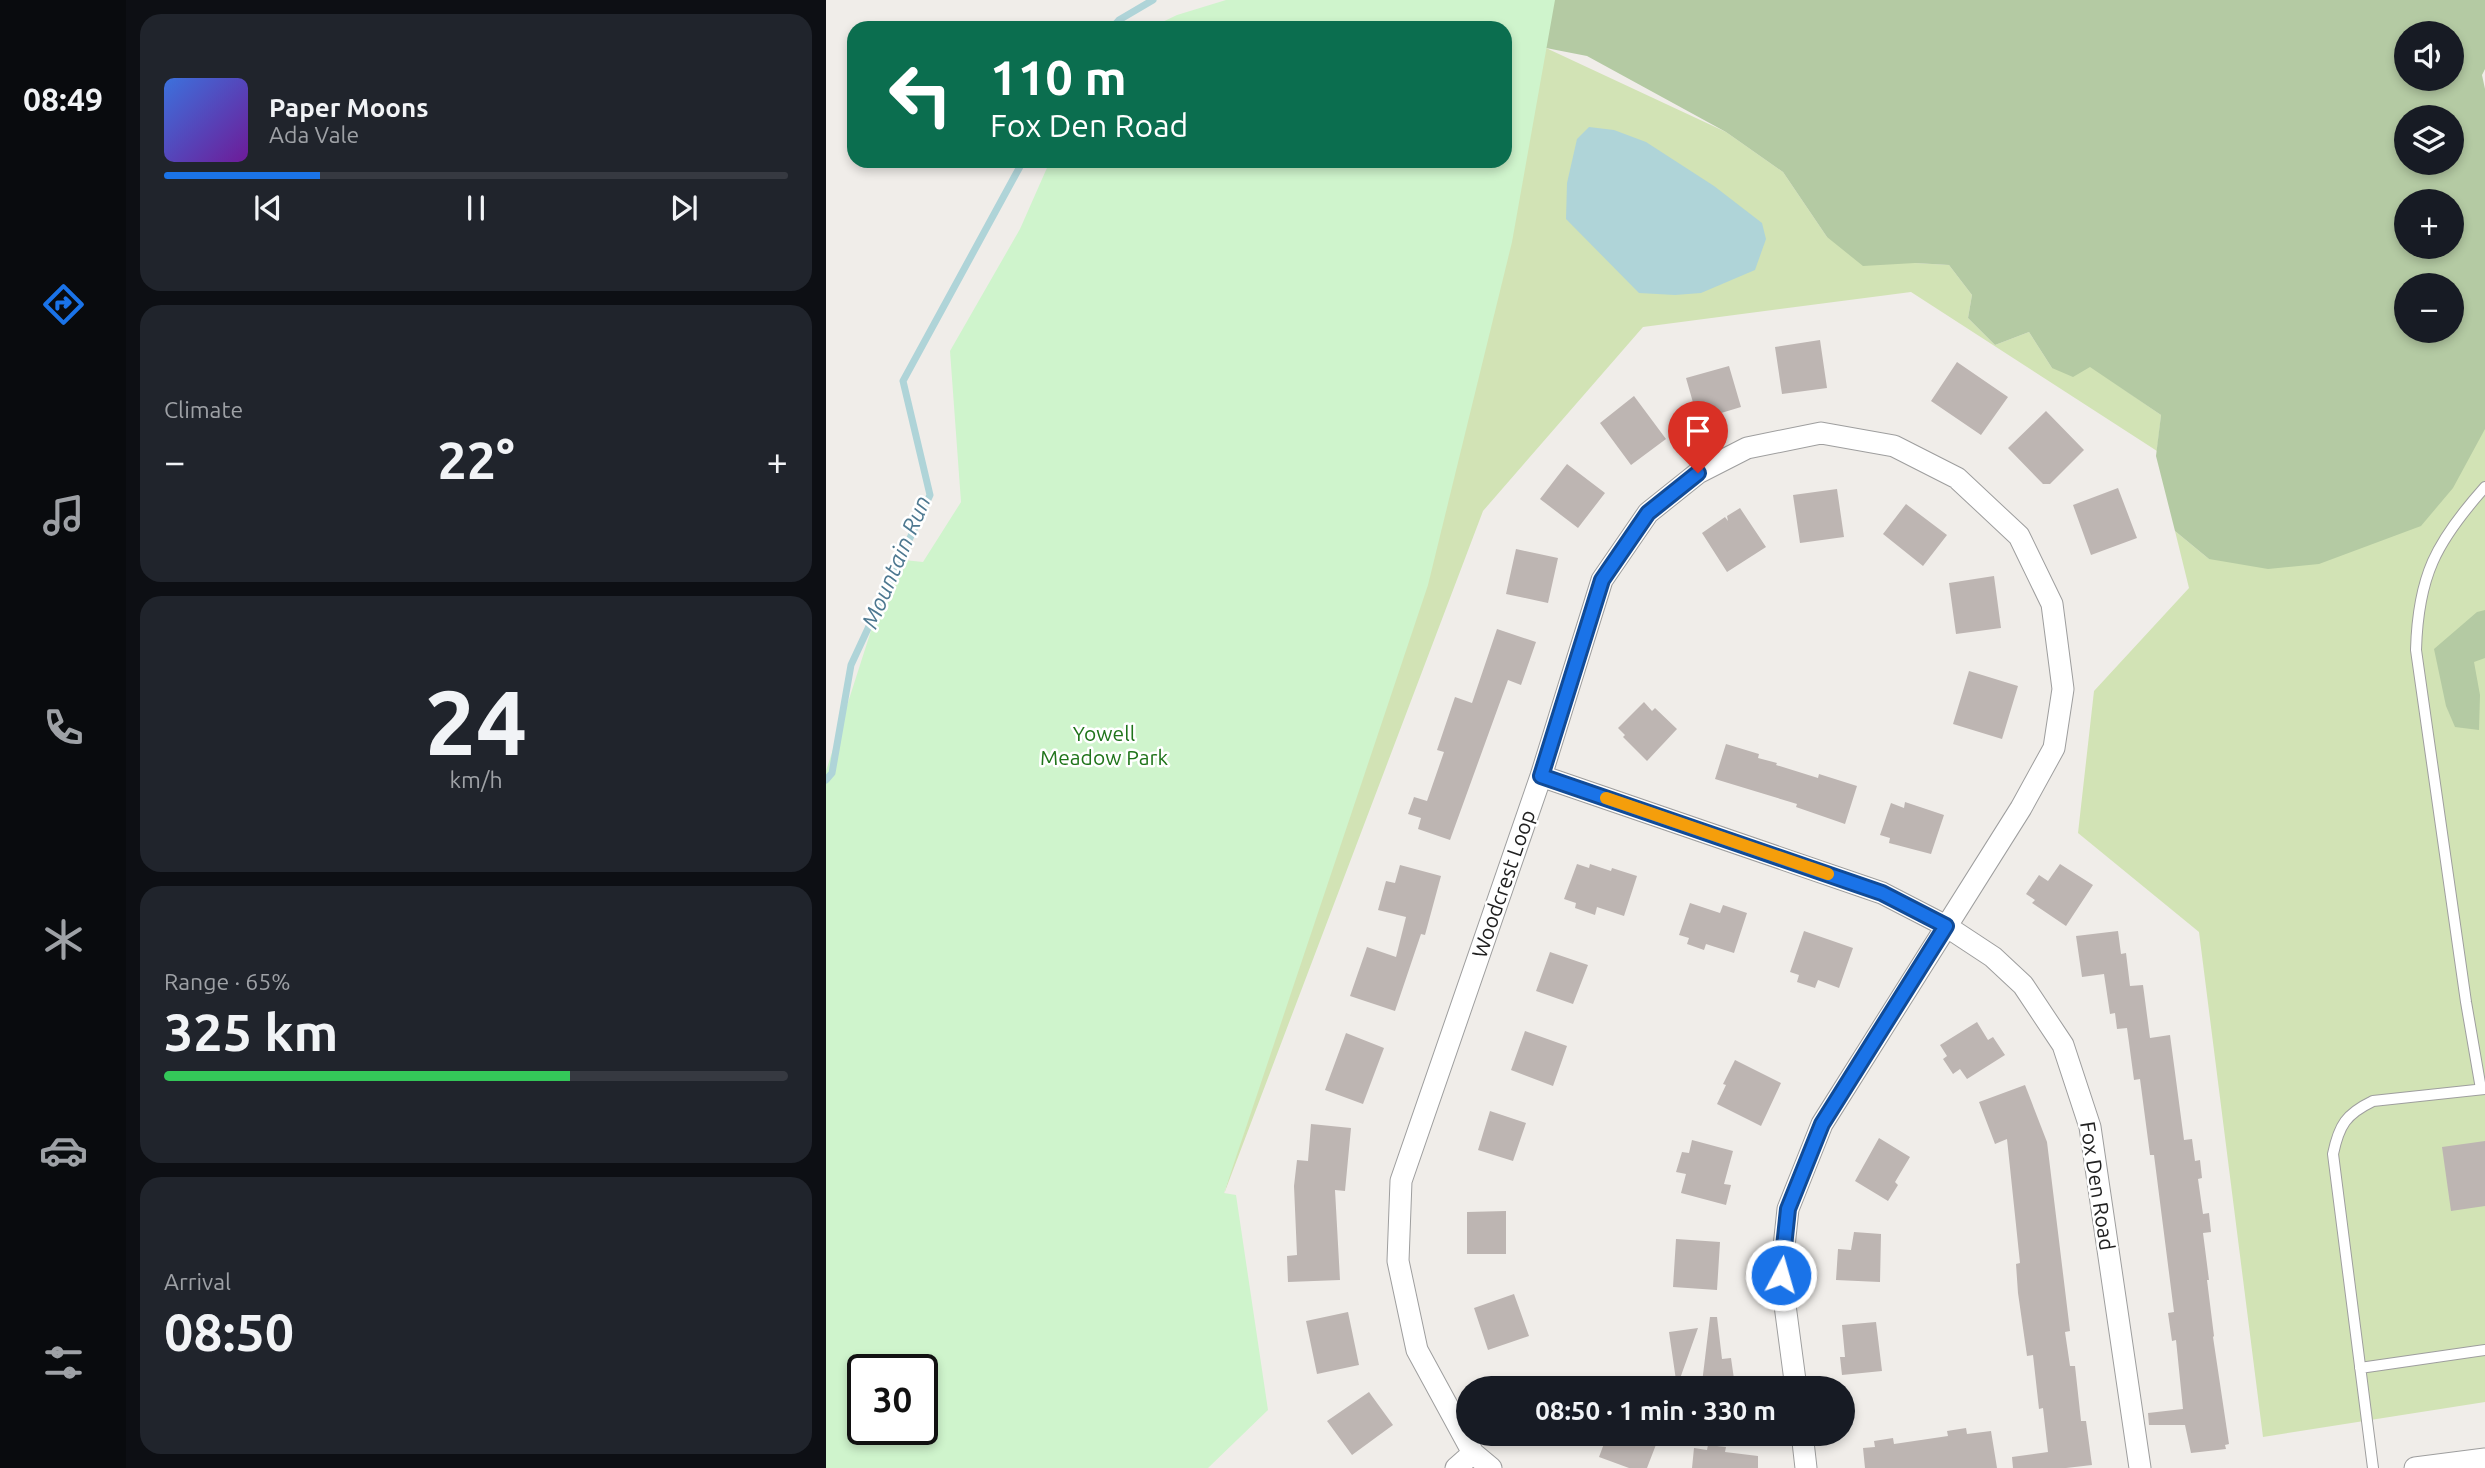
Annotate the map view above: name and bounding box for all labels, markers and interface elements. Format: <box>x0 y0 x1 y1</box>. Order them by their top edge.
map controls <box>2394 21 2464 343</box>
button: sound <box>2394 21 2464 91</box>
icon: left <box>875 49 966 140</box>
text: 110 m <box>990 49 1127 104</box>
text: 08:49 <box>23 81 103 117</box>
text: Paper Moons <box>269 93 428 122</box>
button: layers <box>2394 105 2464 175</box>
text: Fox Den Road <box>990 107 1188 143</box>
text: Ada Vale <box>269 122 359 147</box>
icon: previous <box>249 189 287 227</box>
icon: pause <box>457 189 495 227</box>
icon: next <box>665 189 703 227</box>
button: + <box>2394 189 2464 259</box>
button: − <box>2394 273 2464 343</box>
icon: directions <box>39 280 88 329</box>
text: Climate <box>164 397 243 422</box>
pin <box>1668 401 1728 473</box>
icon: arrive <box>1679 412 1717 450</box>
text: 22° <box>437 431 515 489</box>
text: − <box>164 440 185 482</box>
text: + <box>767 440 788 482</box>
icon: music <box>39 491 88 540</box>
water label: Mountain Run <box>856 492 935 632</box>
text: 24 <box>425 670 527 772</box>
icon: phone <box>39 703 88 752</box>
park label: Yowell Meadow Park <box>1040 721 1168 769</box>
text: km/h <box>449 767 503 792</box>
street label: Woodcrest Loop <box>1466 806 1540 961</box>
icon: climate <box>39 915 88 964</box>
text: Range · 65% <box>164 969 291 994</box>
text: 325 km <box>164 1003 338 1061</box>
street label: Fox Den Road <box>2076 1120 2120 1252</box>
icon: car <box>39 1126 88 1175</box>
position arrow <box>1744 1238 1818 1312</box>
text: Arrival <box>164 1269 231 1294</box>
text: 08:50 <box>164 1303 294 1361</box>
icon: filters <box>39 1338 88 1387</box>
speed limit sign: 30 <box>847 1354 938 1445</box>
text: 08:50 · 1 min · 330 m <box>1535 1396 1776 1425</box>

